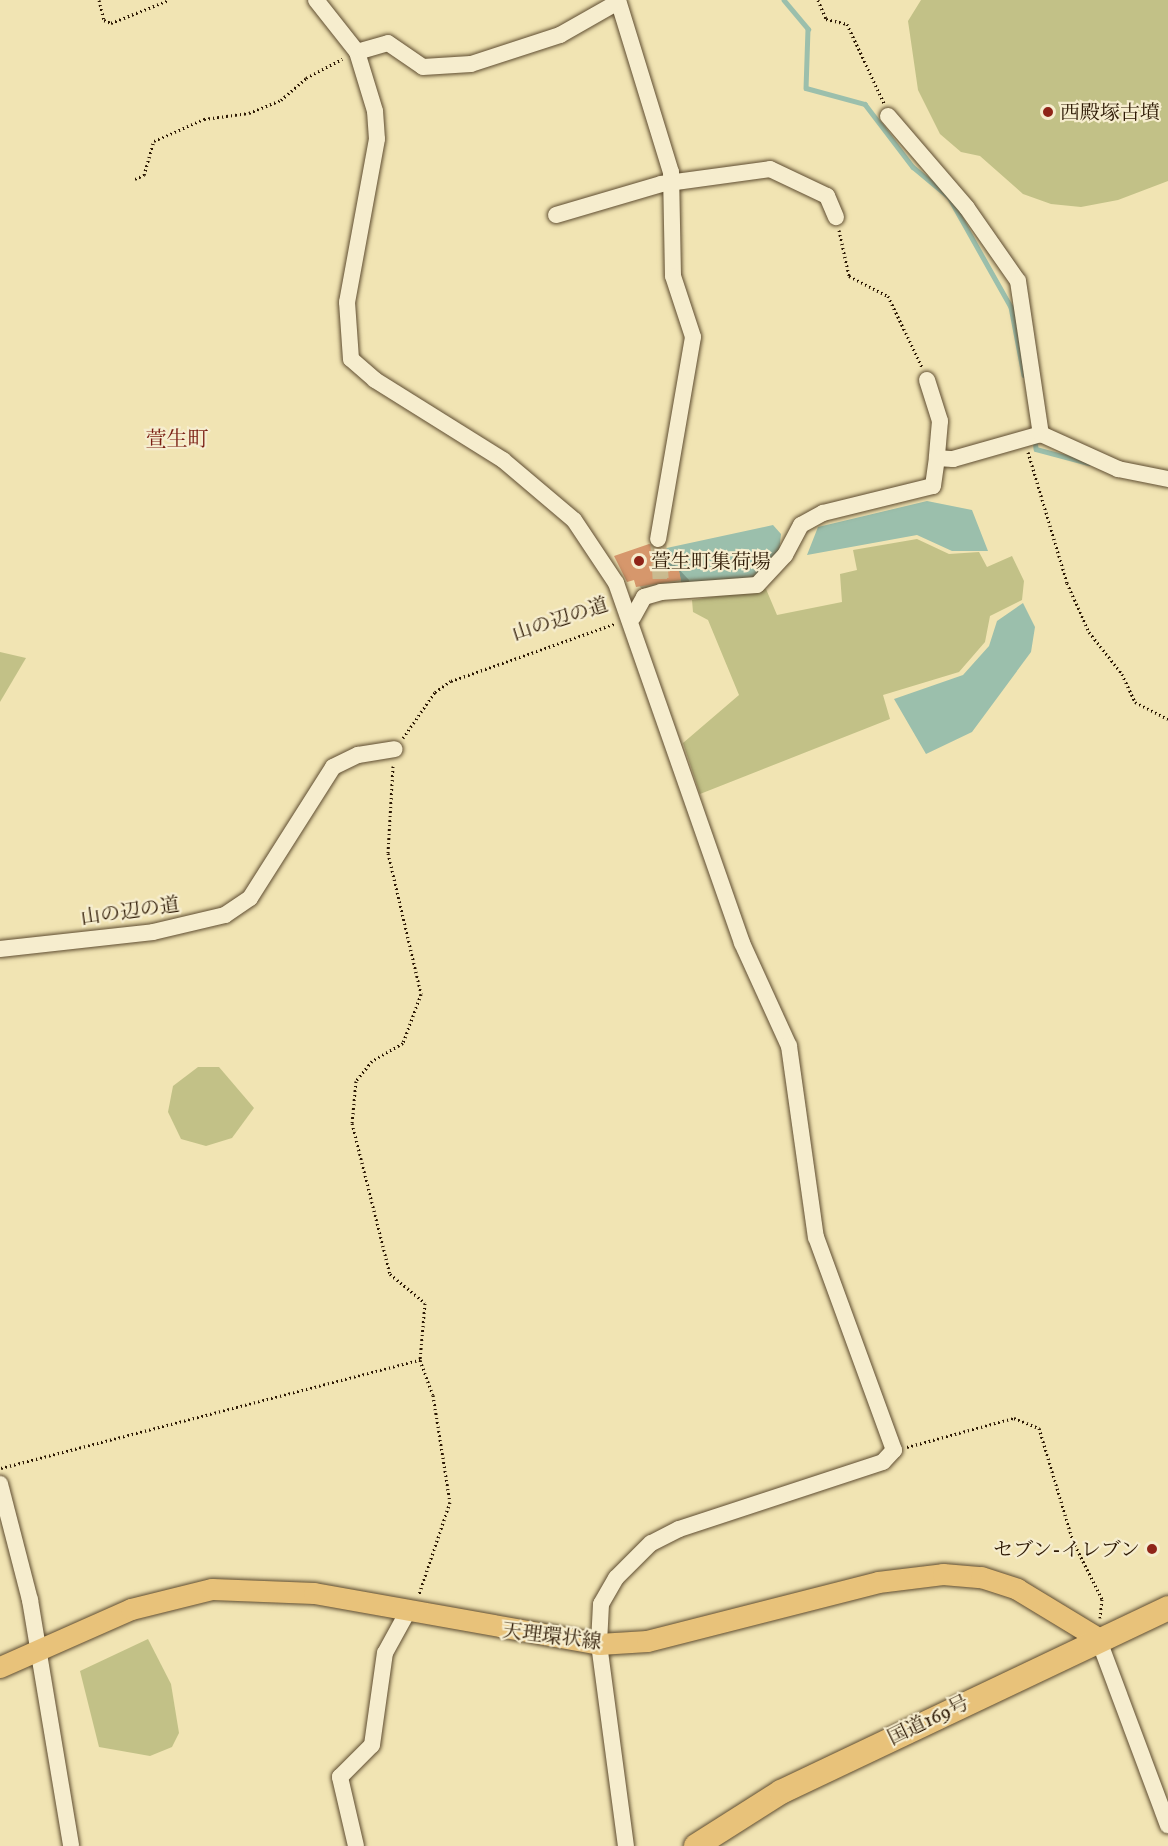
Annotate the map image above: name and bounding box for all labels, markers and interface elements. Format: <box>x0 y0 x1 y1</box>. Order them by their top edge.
place label: 西殿塚古墳 <box>1060 100 1160 124</box>
marker: 西殿塚古墳 <box>1041 105 1055 119</box>
district label: 萱生町 <box>146 427 208 453</box>
place label: 萱生町集荷場 <box>651 549 771 573</box>
marker: 萱生町集荷場 <box>632 554 646 568</box>
street label: 山の辺の道 <box>509 592 611 646</box>
street label: 山の辺の道 <box>79 892 181 930</box>
place label: セブン-イレブン <box>992 1537 1140 1561</box>
marker: セブン-イレブン <box>1145 1542 1159 1556</box>
street label: 天理環状線 <box>501 1618 603 1654</box>
street label: 国道169号 <box>883 1690 973 1750</box>

